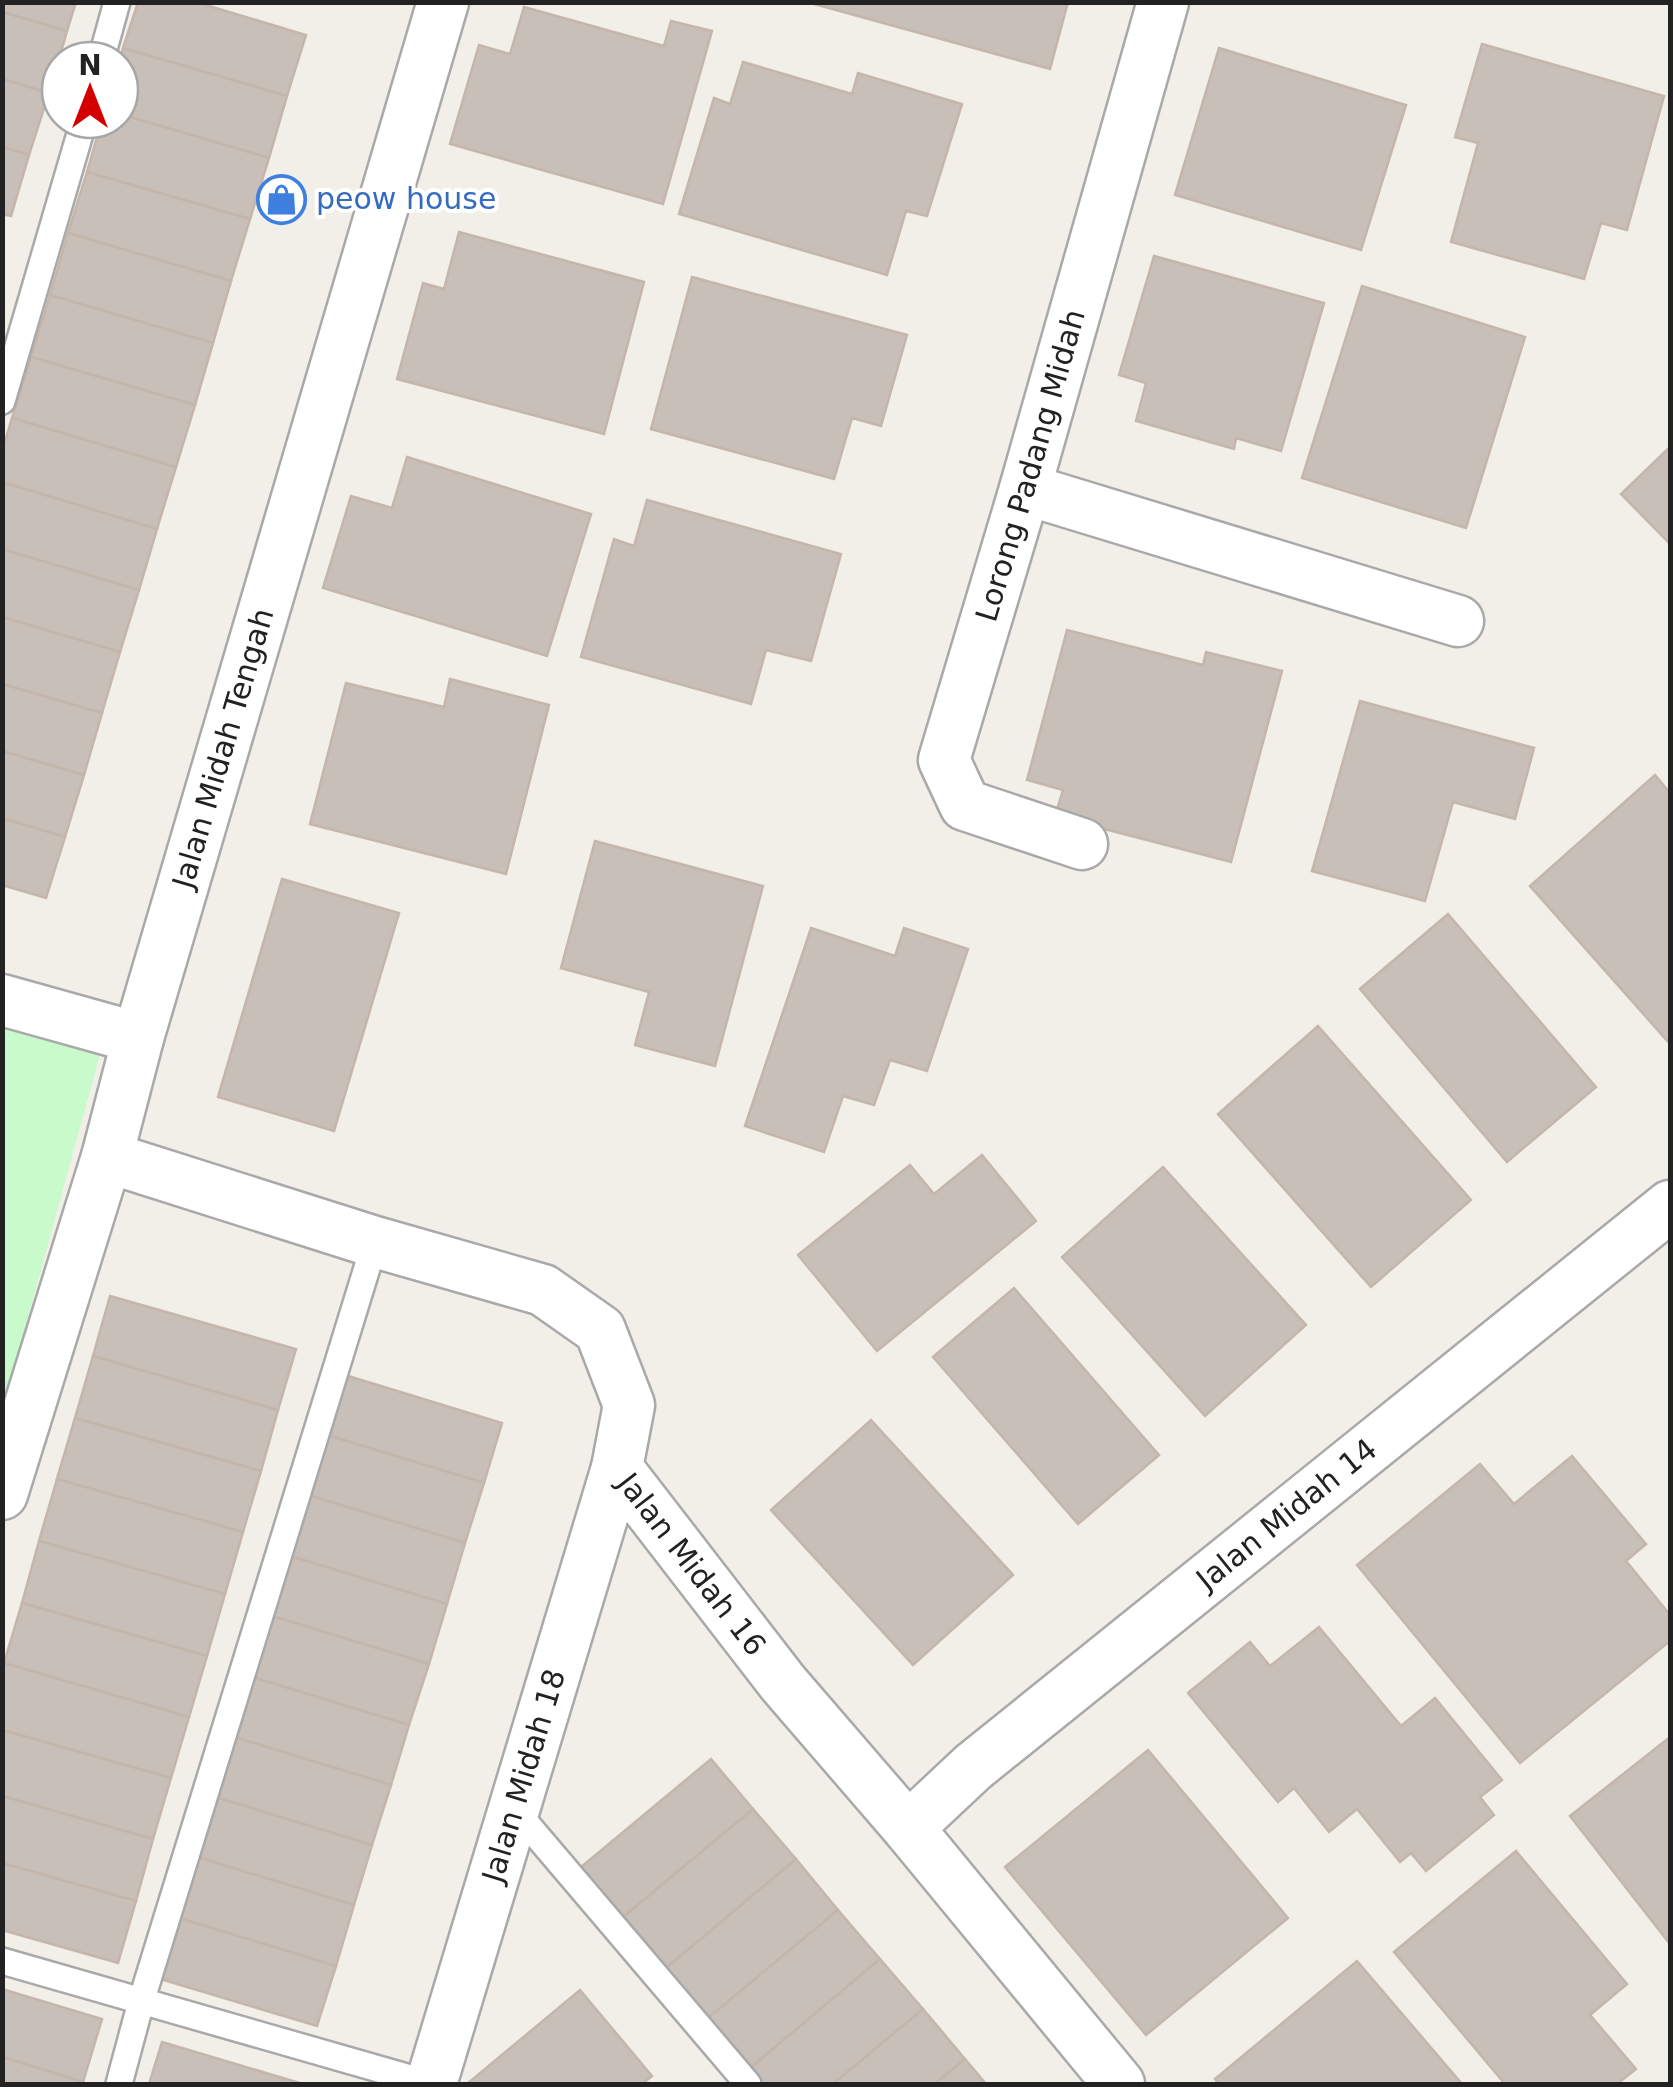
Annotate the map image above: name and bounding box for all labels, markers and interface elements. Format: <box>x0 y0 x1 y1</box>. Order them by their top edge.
north arrow <box>40 40 140 140</box>
text: N <box>78 49 102 82</box>
shop icon: peow house <box>255 173 307 225</box>
place label: peow house <box>316 181 496 216</box>
street label: Lorong Padang Midah <box>968 305 1092 625</box>
street label: Jalan Midah Tengah <box>165 604 281 894</box>
street label: Jalan Midah 14 <box>1188 1431 1384 1598</box>
street label: Jalan Midah 16 <box>609 1464 773 1662</box>
street label: Jalan Midah 18 <box>474 1665 572 1888</box>

